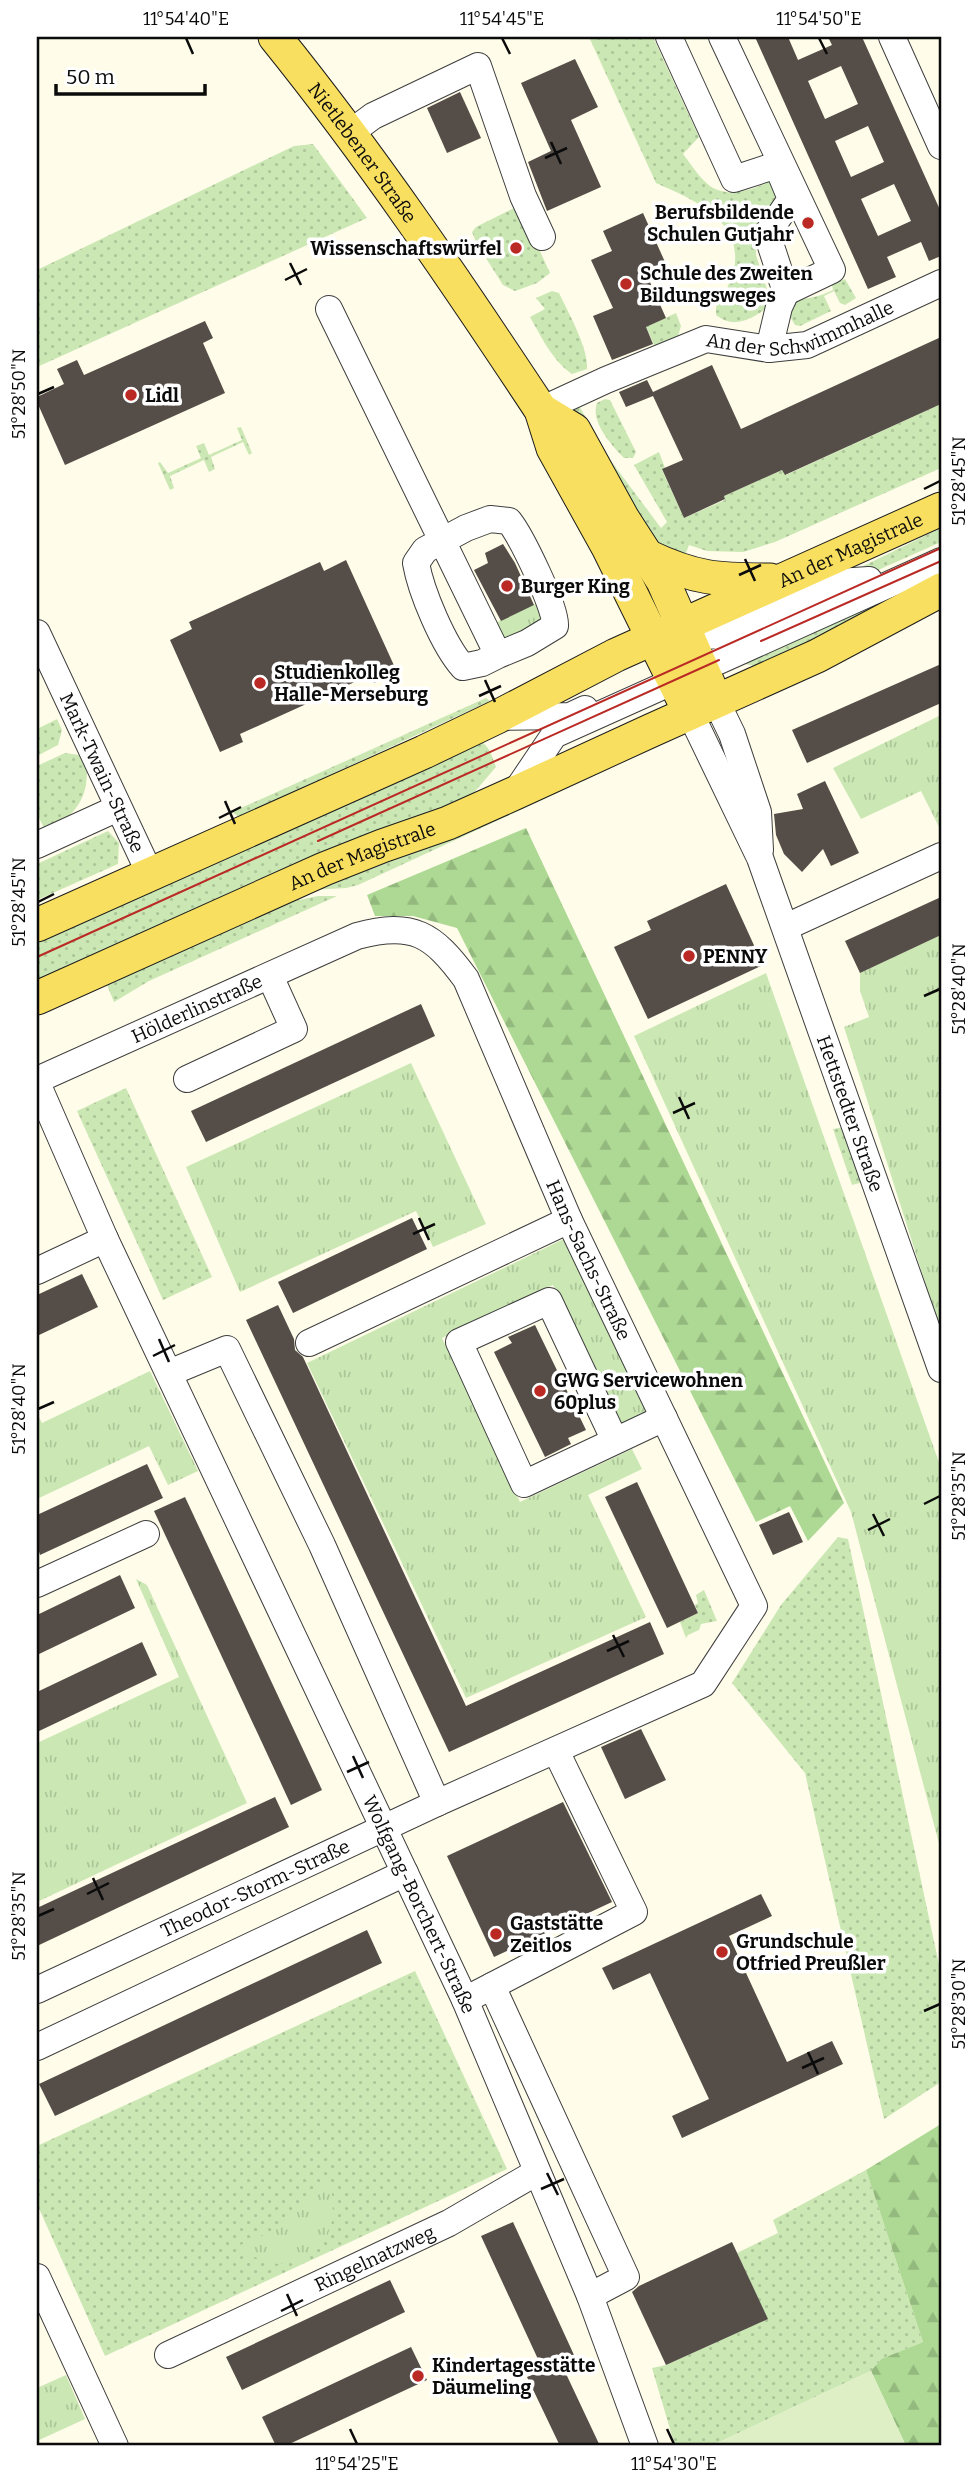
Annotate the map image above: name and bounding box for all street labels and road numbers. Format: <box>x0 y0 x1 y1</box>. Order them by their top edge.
street label: Nietlebener Straße <box>303 78 421 227</box>
street label: An der Schwimmhalle <box>705 296 897 361</box>
street label: An der Magistrale <box>775 508 926 593</box>
street label: Mark-Twain-Straße <box>55 689 149 856</box>
street label: An der Magistrale <box>285 817 439 895</box>
street label: Hölderlinstraße <box>128 969 266 1048</box>
street label: Hettstedter Straße <box>812 1032 888 1195</box>
street label: Hans-Sachs-Straße <box>541 1176 636 1344</box>
street label: Wolfgang-Borchert-Straße <box>358 1792 480 2017</box>
street label: Theodor-Storm-Straße <box>157 1835 353 1942</box>
street label: Ringelnatzweg <box>311 2220 439 2297</box>

